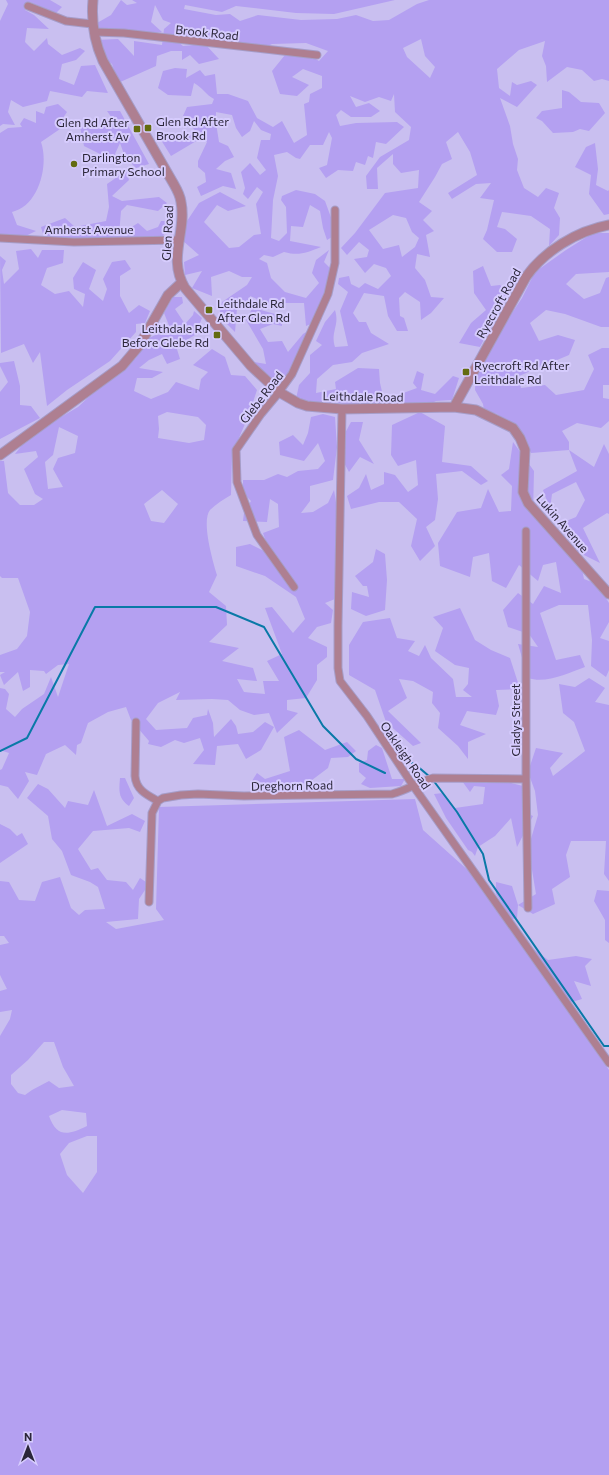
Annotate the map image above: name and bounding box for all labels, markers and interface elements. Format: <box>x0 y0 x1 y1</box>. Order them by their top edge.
street label: Brook Road <box>175 22 239 42</box>
place label: Glen Rd After Brook Rd <box>156 114 229 142</box>
place label: Glen Rd After Amherst Av <box>56 115 129 143</box>
marker: Glen Rd After Brook Rd <box>143 123 153 133</box>
marker: Glen Rd After Amherst Av <box>132 124 142 134</box>
place label: Darlington Primary School <box>82 150 165 178</box>
marker: Darlington Primary School <box>69 159 79 169</box>
street label: Glen Road <box>159 205 175 261</box>
street label: Amherst Avenue <box>44 222 134 236</box>
street label: Ryecroft Road <box>473 266 523 340</box>
place label: Leithdale Rd After Glen Rd <box>217 296 290 324</box>
marker: Leithdale Rd After Glen Rd <box>204 305 214 315</box>
place label: Leithdale Rd Before Glebe Rd <box>122 321 209 349</box>
marker: Leithdale Rd Before Glebe Rd <box>212 330 222 340</box>
place label: Ryecroft Rd After Leithdale Rd <box>474 358 570 386</box>
marker: Ryecroft Rd After Leithdale Rd <box>461 367 471 377</box>
street label: Glebe Road <box>236 368 286 426</box>
street label: Leithdale Road <box>322 388 404 404</box>
street label: Lukin Avenue <box>534 491 592 555</box>
street label: Gladys Street <box>508 683 522 756</box>
street label: Oakleigh Road <box>378 718 434 792</box>
street label: Dreghorn Road <box>251 777 333 793</box>
north arrow <box>8 1427 48 1467</box>
text: N <box>24 1430 32 1443</box>

